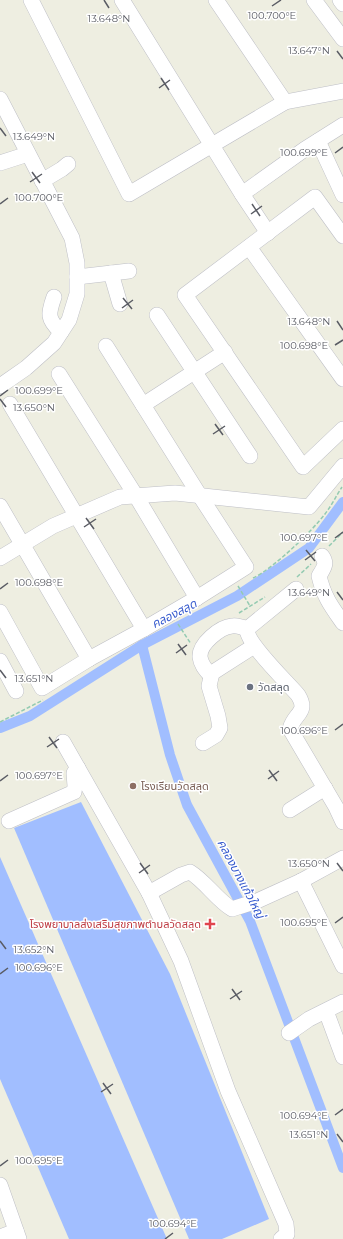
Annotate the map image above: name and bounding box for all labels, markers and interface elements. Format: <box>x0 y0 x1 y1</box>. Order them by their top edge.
text: 100.700°E <box>248 9 297 22</box>
text: 13.648°N <box>88 12 130 25</box>
text: 13.647°N <box>288 44 330 57</box>
text: 13.649°N <box>13 130 55 143</box>
text: 100.699°E <box>280 146 328 159</box>
text: 100.700°E <box>15 191 64 204</box>
text: 13.648°N <box>288 315 330 328</box>
text: 100.698°E <box>280 339 328 352</box>
text: 100.699°E <box>15 384 63 397</box>
text: 13.650°N <box>13 401 55 414</box>
text: 100.697°E <box>280 531 328 544</box>
text: 100.698°E <box>15 576 63 589</box>
text: 13.649°N <box>288 586 330 599</box>
water label: คลองสลุด <box>149 596 200 632</box>
text: 13.651°N <box>15 672 53 685</box>
place label: วัดสลุด <box>258 680 290 694</box>
marker: วัดสลุด <box>245 682 255 692</box>
text: 100.696°E <box>280 724 328 737</box>
text: 100.697°E <box>15 769 63 782</box>
place label: โรงเรียนวัดสลุด <box>141 779 209 793</box>
marker: โรงเรียนวัดสลุด <box>128 781 138 791</box>
water label: คลองบางแก้วใหญ่ <box>214 837 270 923</box>
text: 13.650°N <box>288 857 330 870</box>
text: 100.695°E <box>280 916 328 929</box>
place label: โรงพยาบาลส่งเสริมสุขภาพตำบลวัดสลุด <box>30 917 201 931</box>
marker: โรงพยาบาลส่งเสริมสุขภาพตำบลวัดสลุด <box>204 918 216 930</box>
text: 13.652°N <box>14 943 54 956</box>
text: 100.696°E <box>15 961 63 974</box>
text: 100.694°E <box>280 1109 328 1122</box>
text: 13.651°N <box>290 1128 328 1141</box>
text: 100.695°E <box>15 1154 63 1167</box>
text: 100.694°E <box>149 1217 197 1230</box>

